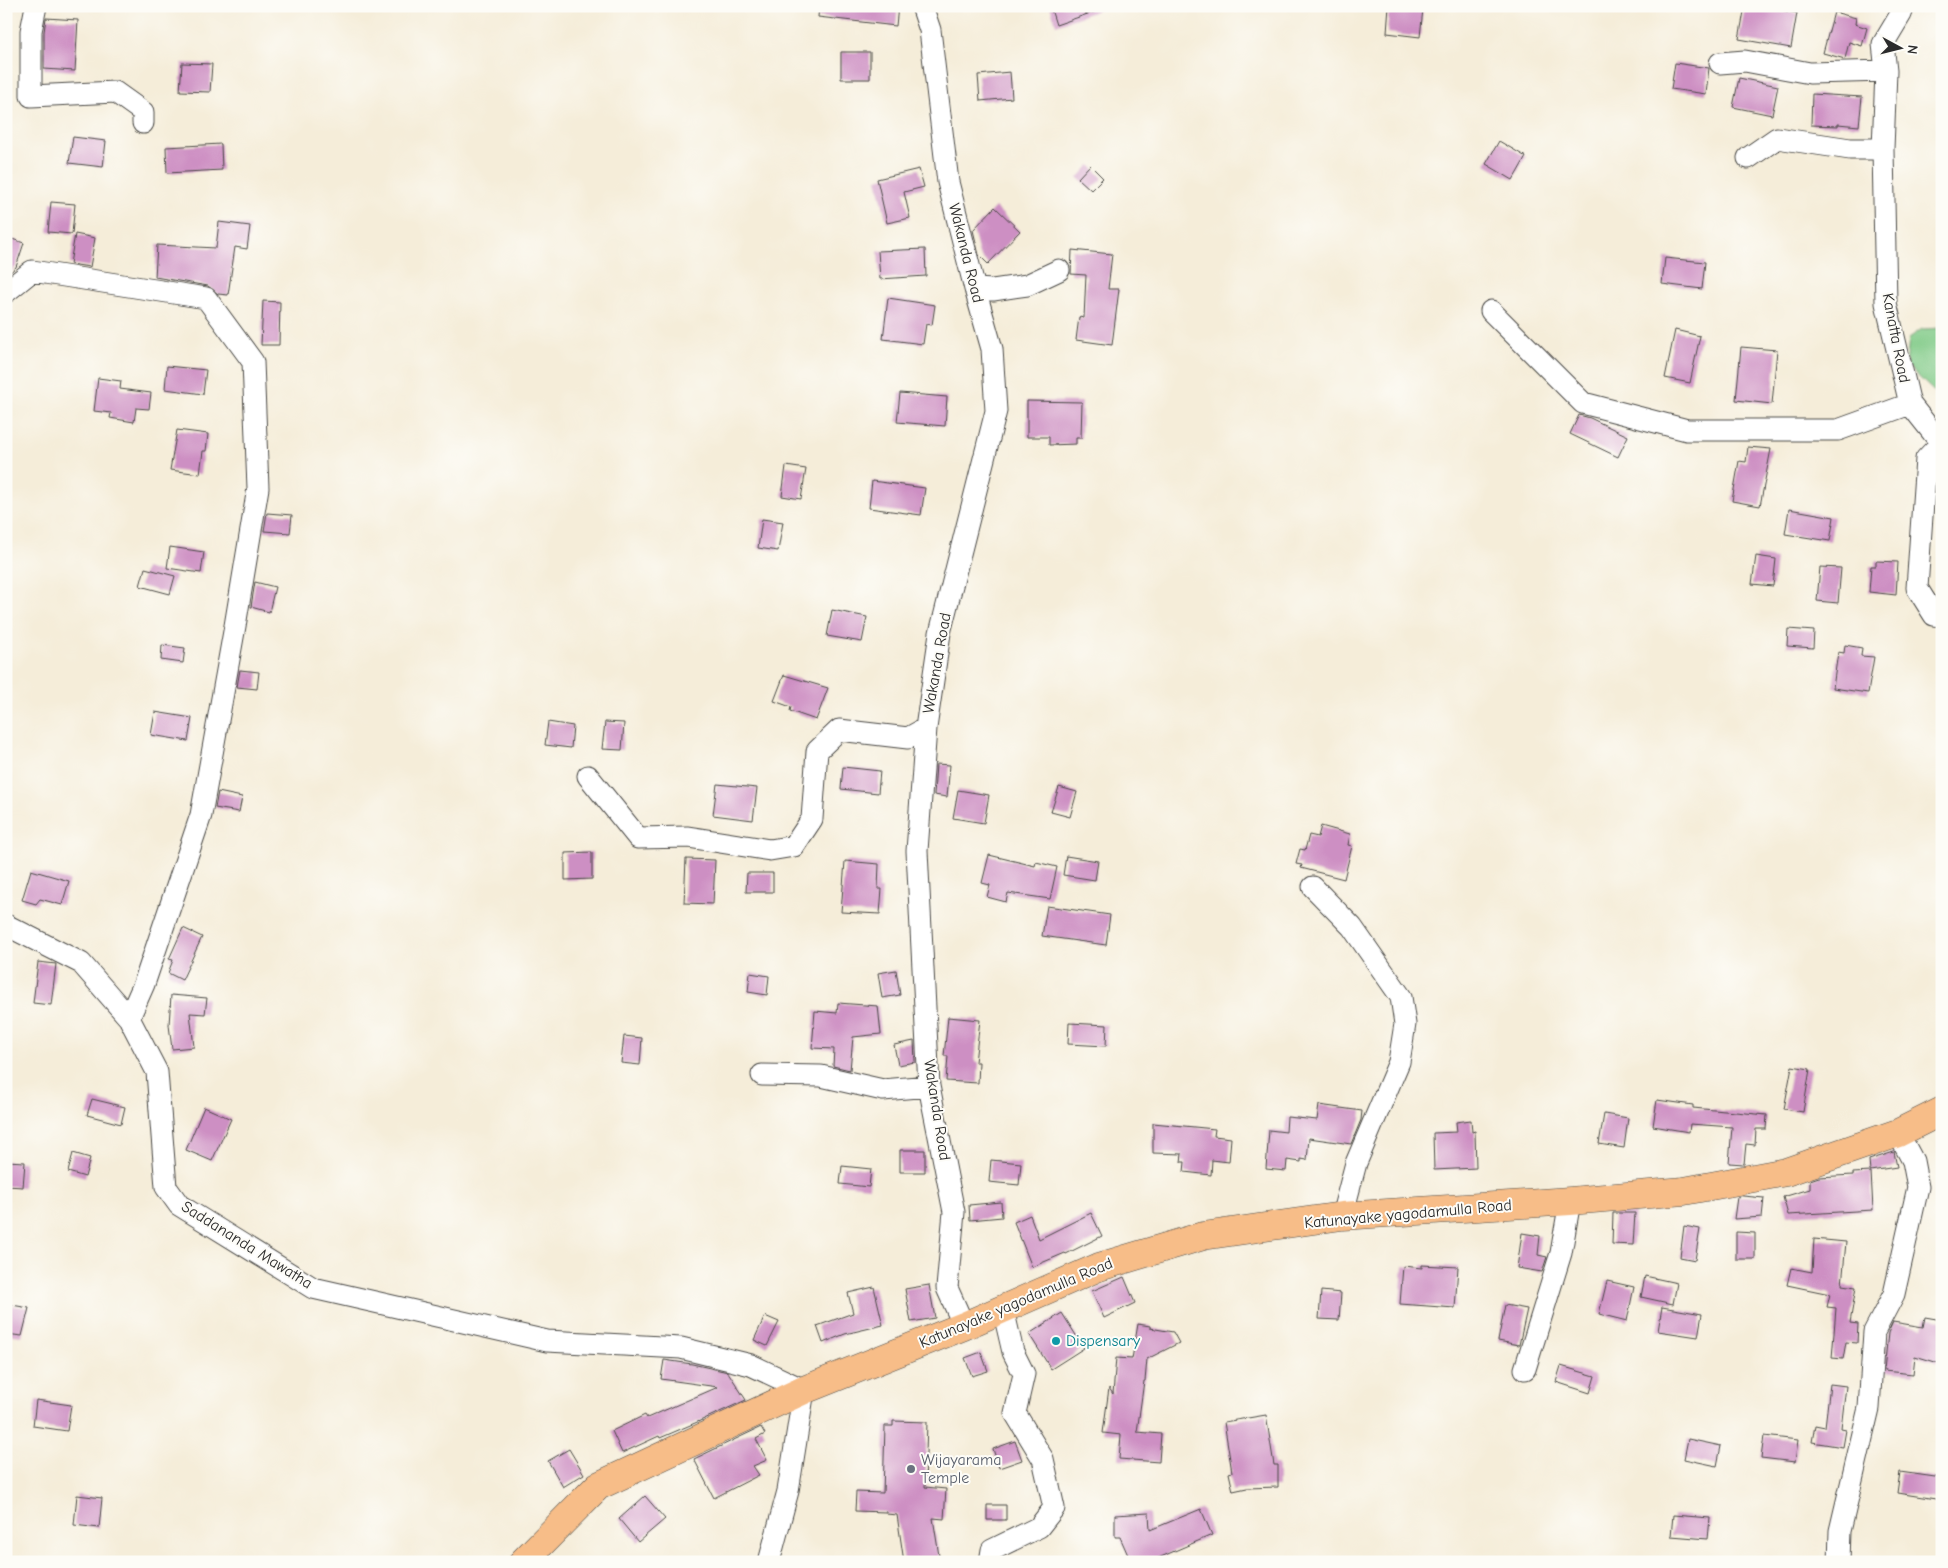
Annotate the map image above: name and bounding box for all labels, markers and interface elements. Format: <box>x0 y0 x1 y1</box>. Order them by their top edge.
north arrow <box>1876 22 1926 72</box>
text: N <box>1903 44 1921 55</box>
street label: Wakanda Road <box>945 201 987 305</box>
street label: Kanatta Road <box>1878 292 1914 384</box>
street label: Wakanda Road <box>919 611 955 715</box>
street label: Wakanda Road <box>920 1058 954 1162</box>
street label: Katunayake yagodamulla Road <box>1303 1196 1513 1232</box>
street label: Saddananda Mawatha <box>178 1197 316 1293</box>
street label: Katunayake yagodamulla Road <box>917 1254 1115 1352</box>
place label: Dispensary <box>1066 1332 1141 1350</box>
marker: Dispensary <box>1050 1335 1062 1347</box>
place label: Wijayarama Temple <box>921 1451 1002 1487</box>
marker: Wijayarama Temple <box>905 1463 917 1475</box>

